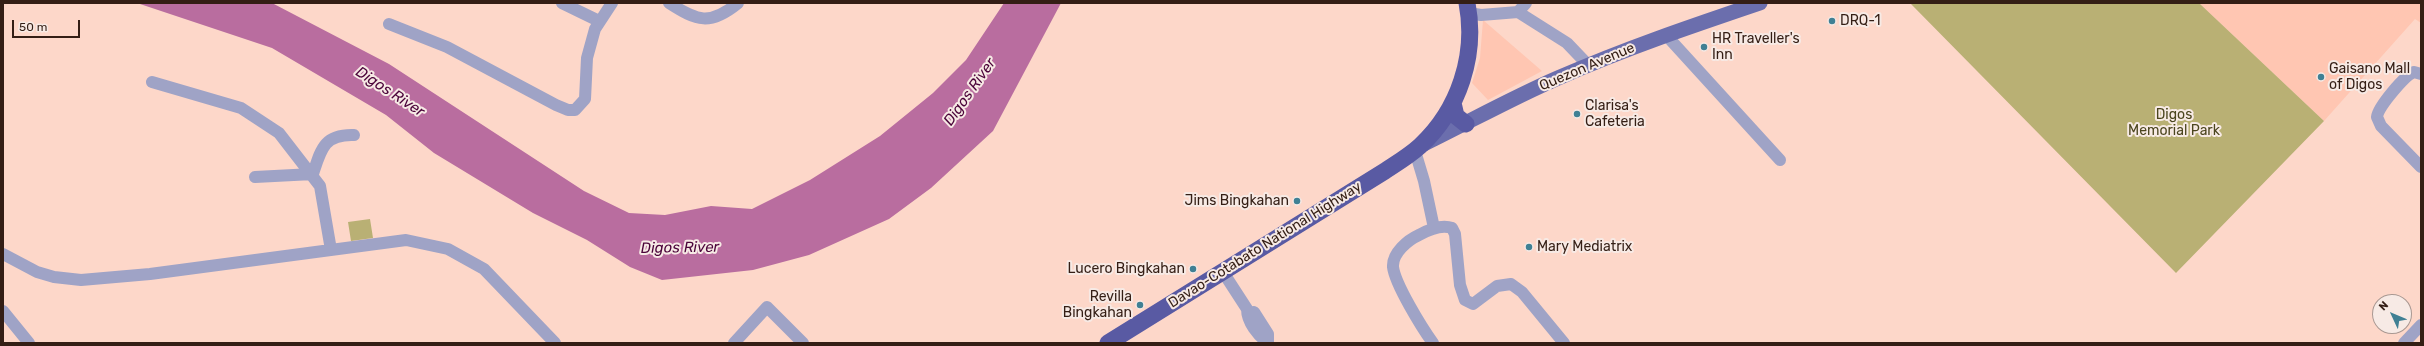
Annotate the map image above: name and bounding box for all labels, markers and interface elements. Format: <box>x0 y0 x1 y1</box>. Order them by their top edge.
scale bar <box>14 12 82 38</box>
place label: DRQ-1 <box>1840 13 1881 29</box>
marker: DRQ-1 <box>1827 16 1837 26</box>
text: 50 m <box>19 20 47 34</box>
place label: HR Traveller's Inn <box>1712 31 1800 64</box>
street label: Quezon Avenue <box>1537 39 1637 95</box>
marker: HR Traveller's Inn <box>1699 42 1709 52</box>
water label: Digos River <box>940 55 1000 129</box>
place label: Gaisano Mall of Digos <box>2329 61 2410 94</box>
water label: Digos River <box>352 63 428 121</box>
marker: Gaisano Mall of Digos <box>2316 72 2326 82</box>
place label: Clarisa's Cafeteria <box>1585 98 1645 130</box>
park label: Digos Memorial Park <box>2128 107 2220 140</box>
marker: Clarisa's Cafeteria <box>1572 109 1582 119</box>
street label: Davao-Cotabato National Highway <box>1165 178 1365 312</box>
place label: Jims Bingkahan <box>1185 193 1289 209</box>
marker: Jims Bingkahan <box>1292 196 1302 206</box>
water label: Digos River <box>641 238 719 258</box>
place label: Mary Mediatrix <box>1537 239 1632 255</box>
marker: Mary Mediatrix <box>1524 242 1534 252</box>
place label: Lucero Bingkahan <box>1068 261 1185 277</box>
marker: Lucero Bingkahan <box>1188 264 1198 274</box>
place label: Revilla Bingkahan <box>1063 289 1132 322</box>
north arrow <box>2372 294 2412 334</box>
text: N <box>2376 299 2391 313</box>
marker: Revilla Bingkahan <box>1135 300 1145 310</box>

